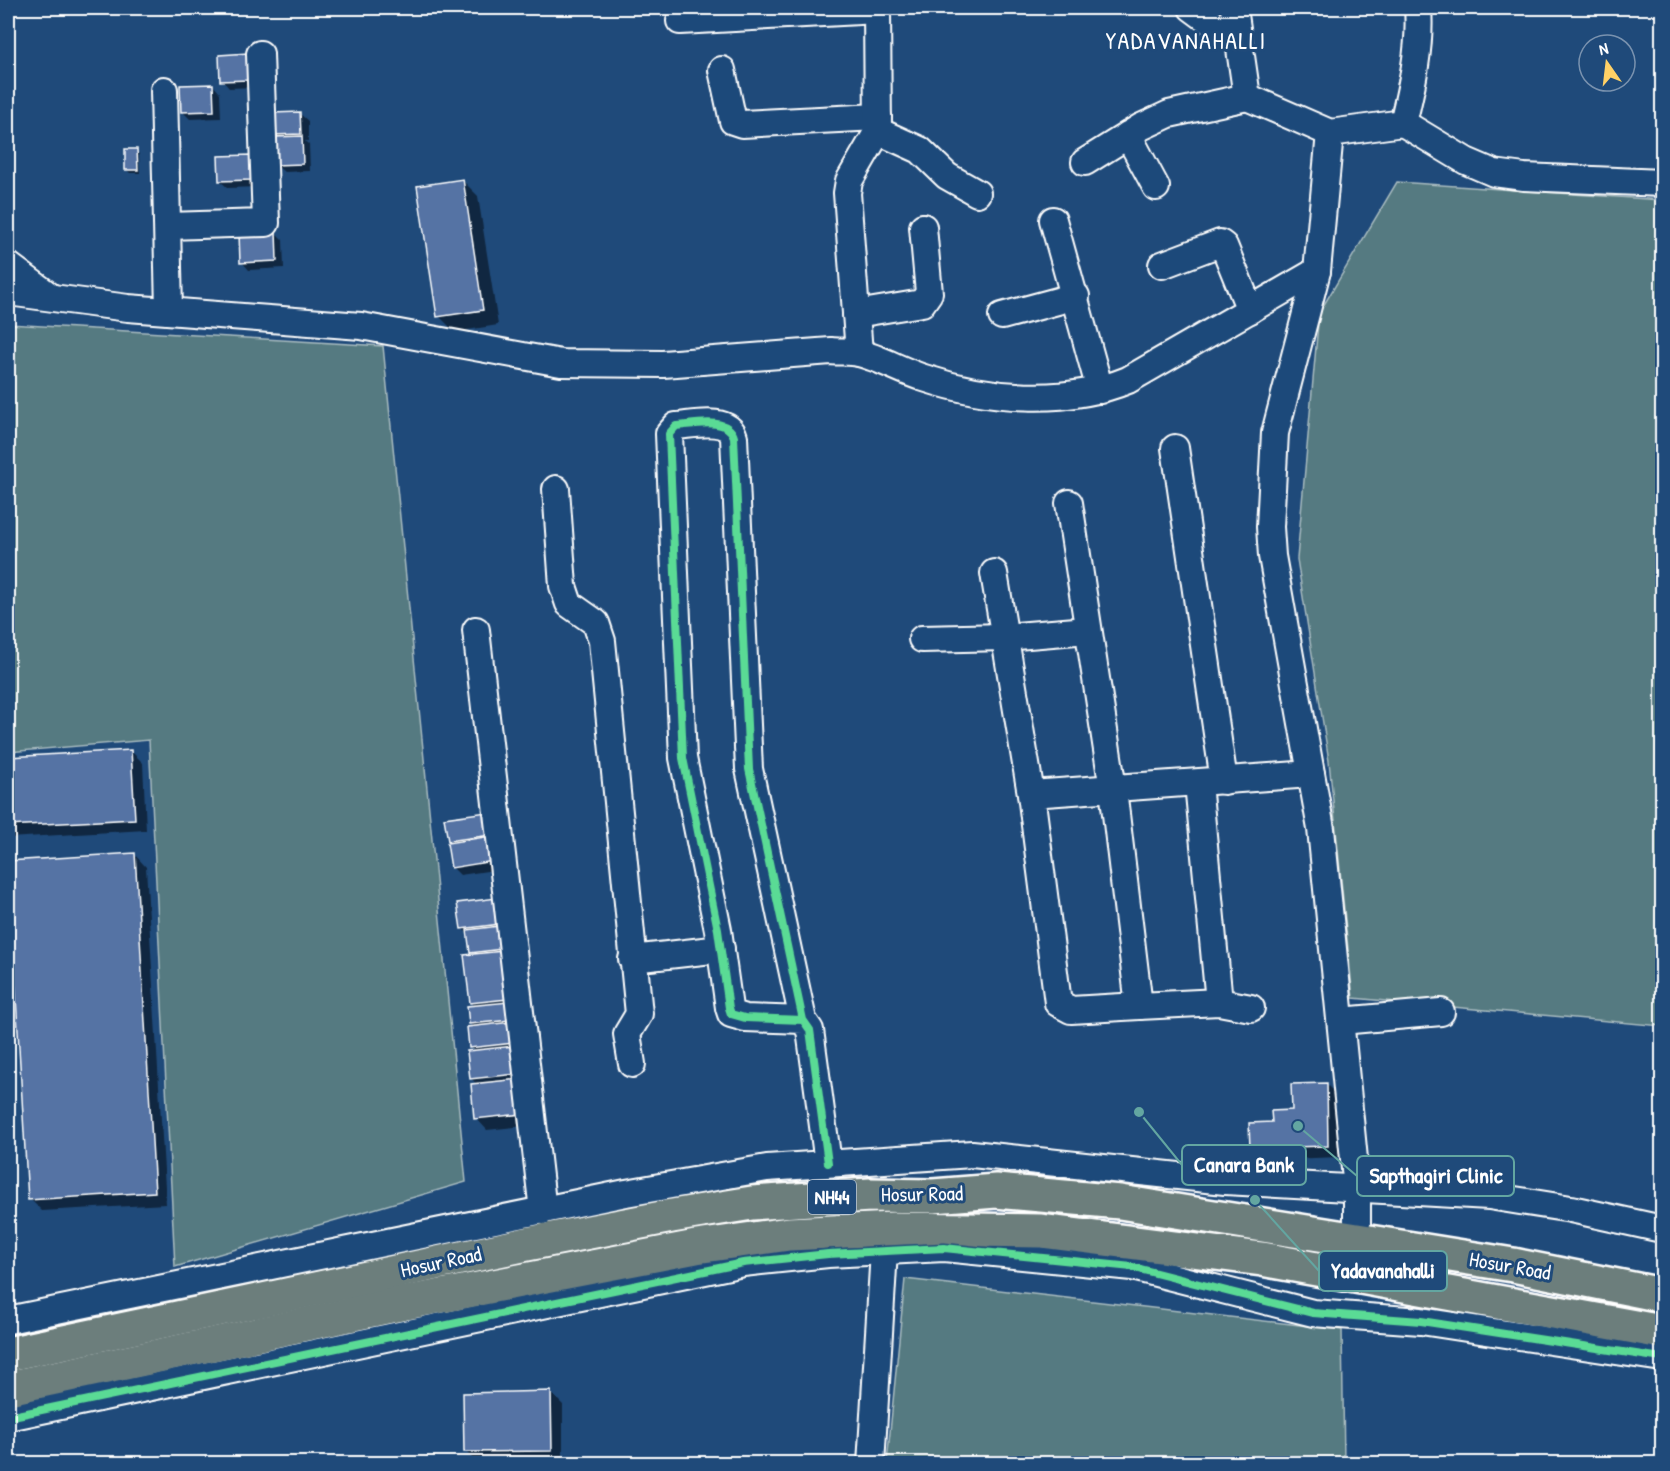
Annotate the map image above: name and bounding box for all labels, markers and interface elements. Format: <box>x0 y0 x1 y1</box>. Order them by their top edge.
district label: YADAVANAHALLI <box>1105 24 1267 56</box>
north arrow <box>1577 33 1637 93</box>
text: N <box>1597 37 1611 60</box>
callout: Canara Bank <box>1182 1145 1306 1185</box>
text: Canara Bank <box>1194 1149 1295 1179</box>
callout: Sapthagiri Clinic <box>1357 1156 1514 1196</box>
text: Sapthagiri Clinic <box>1370 1160 1503 1191</box>
street label: Hosur Road <box>881 1178 963 1209</box>
road number: NH44 <box>808 1180 856 1214</box>
street label: Hosur Road <box>398 1239 484 1284</box>
street label: Hosur Road <box>1467 1244 1553 1287</box>
callout: Yadavanahalli <box>1319 1251 1447 1291</box>
text: Yadavanahalli <box>1331 1255 1435 1285</box>

